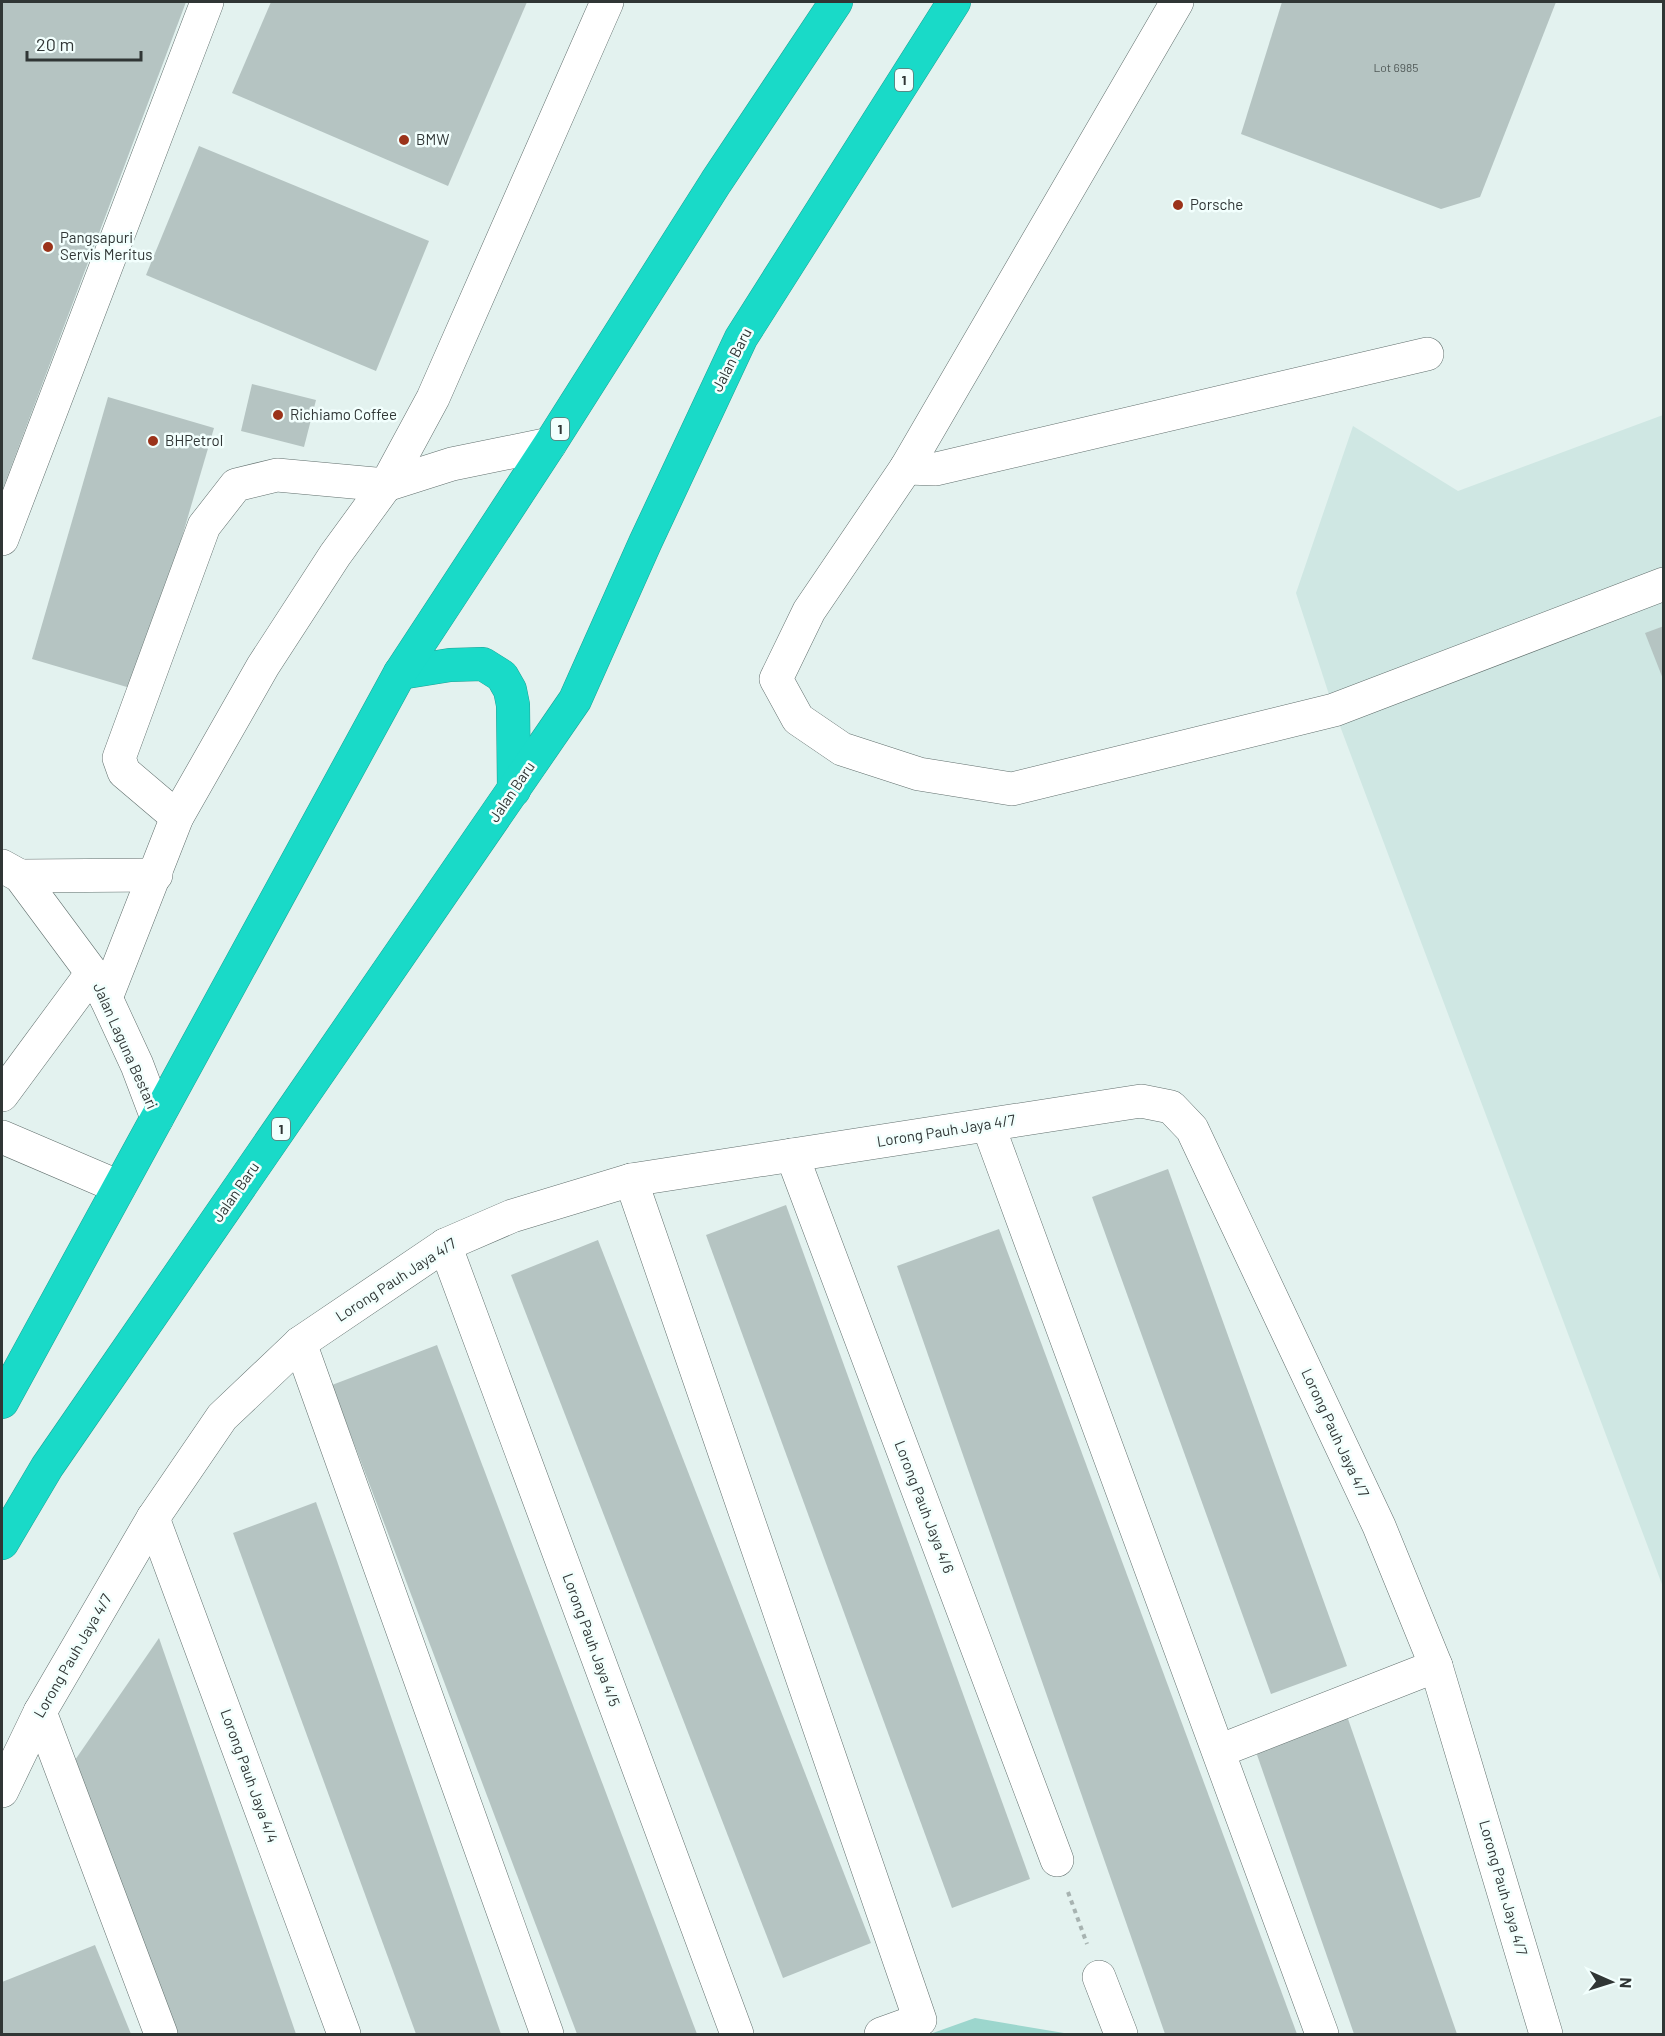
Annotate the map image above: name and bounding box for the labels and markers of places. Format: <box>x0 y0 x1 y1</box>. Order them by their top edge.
place label: BMW <box>416 130 449 148</box>
marker: BMW <box>397 133 411 147</box>
place label: Porsche <box>1190 195 1243 213</box>
marker: Porsche <box>1171 198 1185 212</box>
place label: Pangsapuri Servis Meritus <box>60 228 153 263</box>
marker: Pangsapuri Servis Meritus <box>41 240 55 254</box>
place label: Richiamo Coffee <box>290 405 397 423</box>
marker: Richiamo Coffee <box>271 408 285 422</box>
place label: BHPetrol <box>165 431 223 449</box>
marker: BHPetrol <box>146 434 160 448</box>

